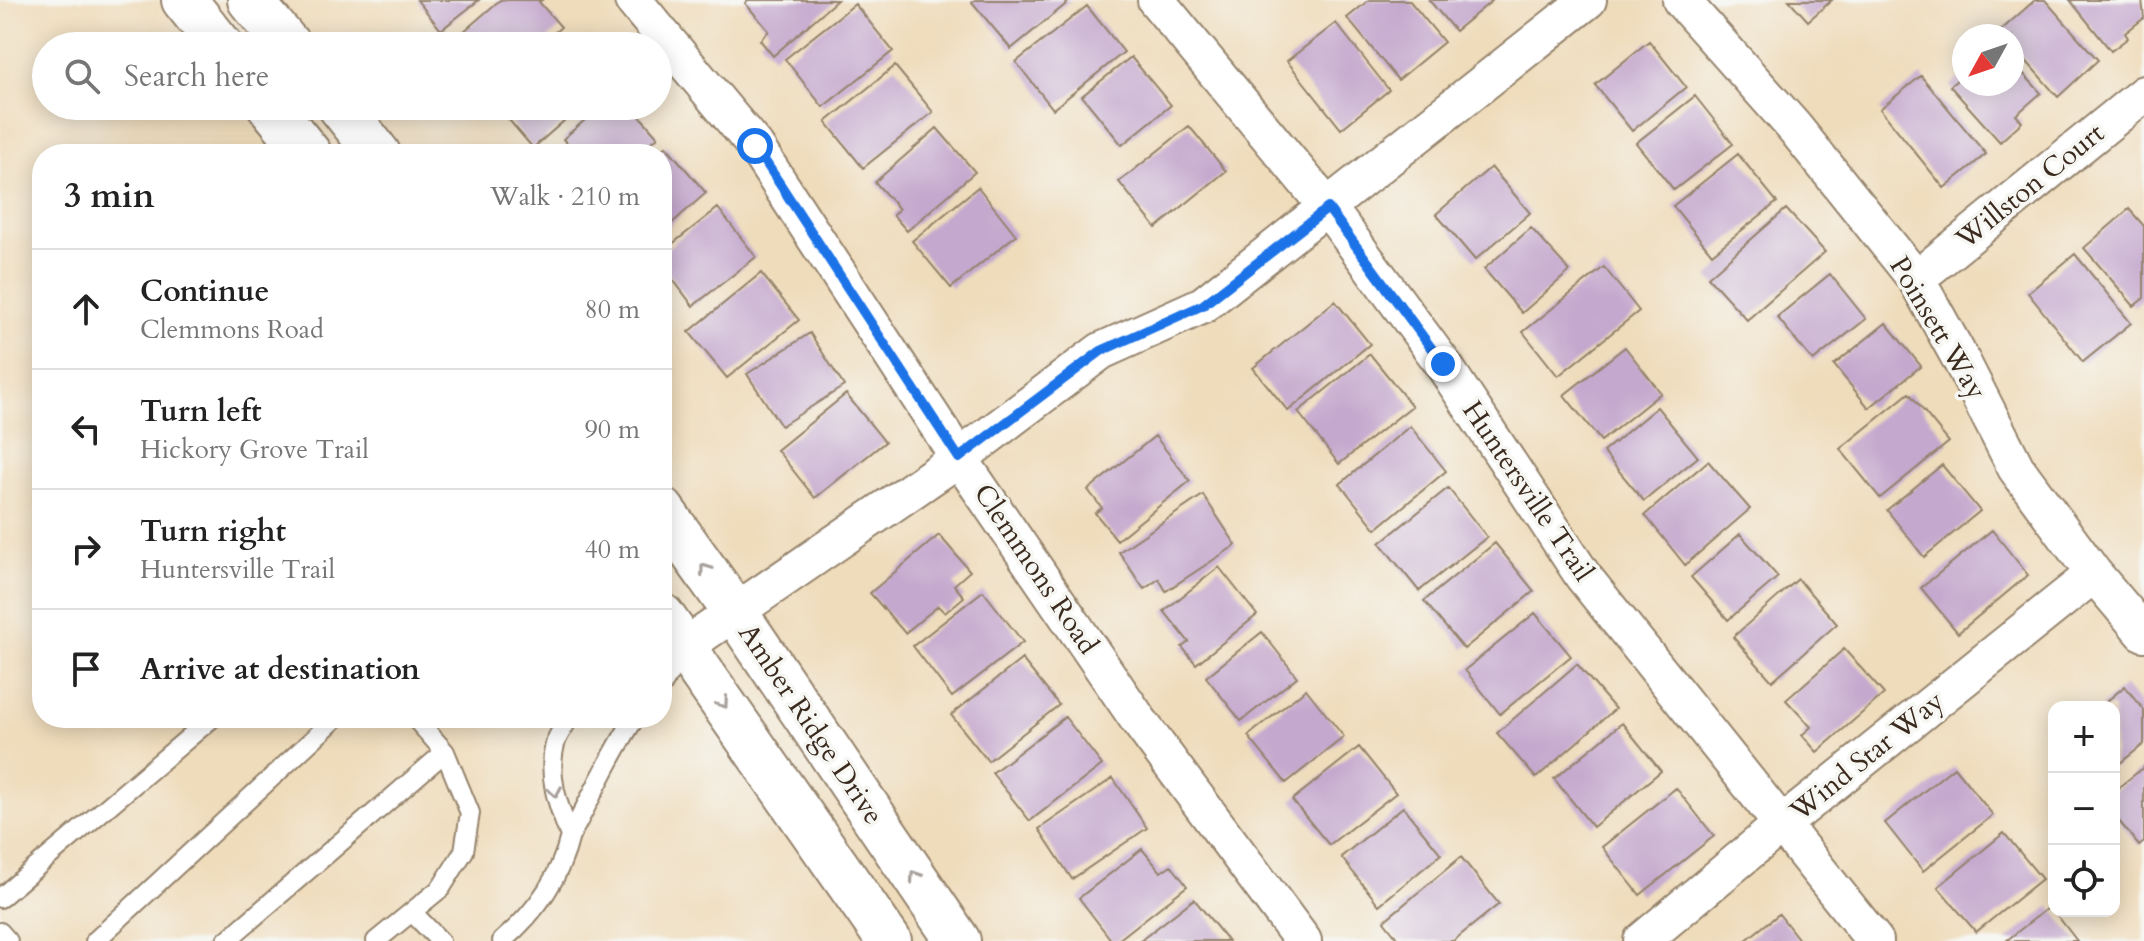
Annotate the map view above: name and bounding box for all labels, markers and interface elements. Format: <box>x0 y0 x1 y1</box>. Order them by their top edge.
north arrow <box>1952 24 2024 96</box>
search box <box>32 32 672 120</box>
icon: search <box>60 54 104 98</box>
text: Search here <box>124 56 269 97</box>
street label: Willston Court <box>1947 114 2112 258</box>
route start <box>737 128 773 164</box>
text: 3 min <box>64 173 155 219</box>
text: Walk · 210 m <box>490 179 640 214</box>
street label: Poinsett Way <box>1880 249 1996 407</box>
text: Continue <box>140 271 269 312</box>
icon: ahead <box>64 287 108 331</box>
text: 80 m <box>584 292 640 327</box>
text: Clemmons Road <box>140 312 324 347</box>
route end <box>1425 346 1461 382</box>
text: Turn left <box>140 391 262 432</box>
street label: Huntersville Trail <box>1453 393 1603 589</box>
icon: left <box>64 407 108 451</box>
text: 90 m <box>584 412 640 447</box>
text: Hickory Grove Trail <box>140 432 369 467</box>
street label: Clemmons Road <box>965 476 1107 662</box>
text: Turn right <box>140 511 286 552</box>
icon: right <box>64 527 108 571</box>
text: 40 m <box>584 532 640 567</box>
text: Huntersville Trail <box>140 552 335 587</box>
one-way arrow <box>700 564 715 578</box>
street label: Amber Ridge Drive <box>730 616 892 832</box>
icon: arrive <box>64 647 108 691</box>
text: Arrive at destination <box>140 649 420 690</box>
street label: Wind Star Way <box>1781 682 1952 830</box>
one-way arrow <box>713 694 728 708</box>
map controls <box>2048 701 2120 917</box>
button: + <box>2048 701 2120 773</box>
button: − <box>2048 773 2120 845</box>
one-way arrow <box>546 785 563 799</box>
button: locate <box>2048 845 2120 917</box>
one-way arrow <box>909 871 924 885</box>

